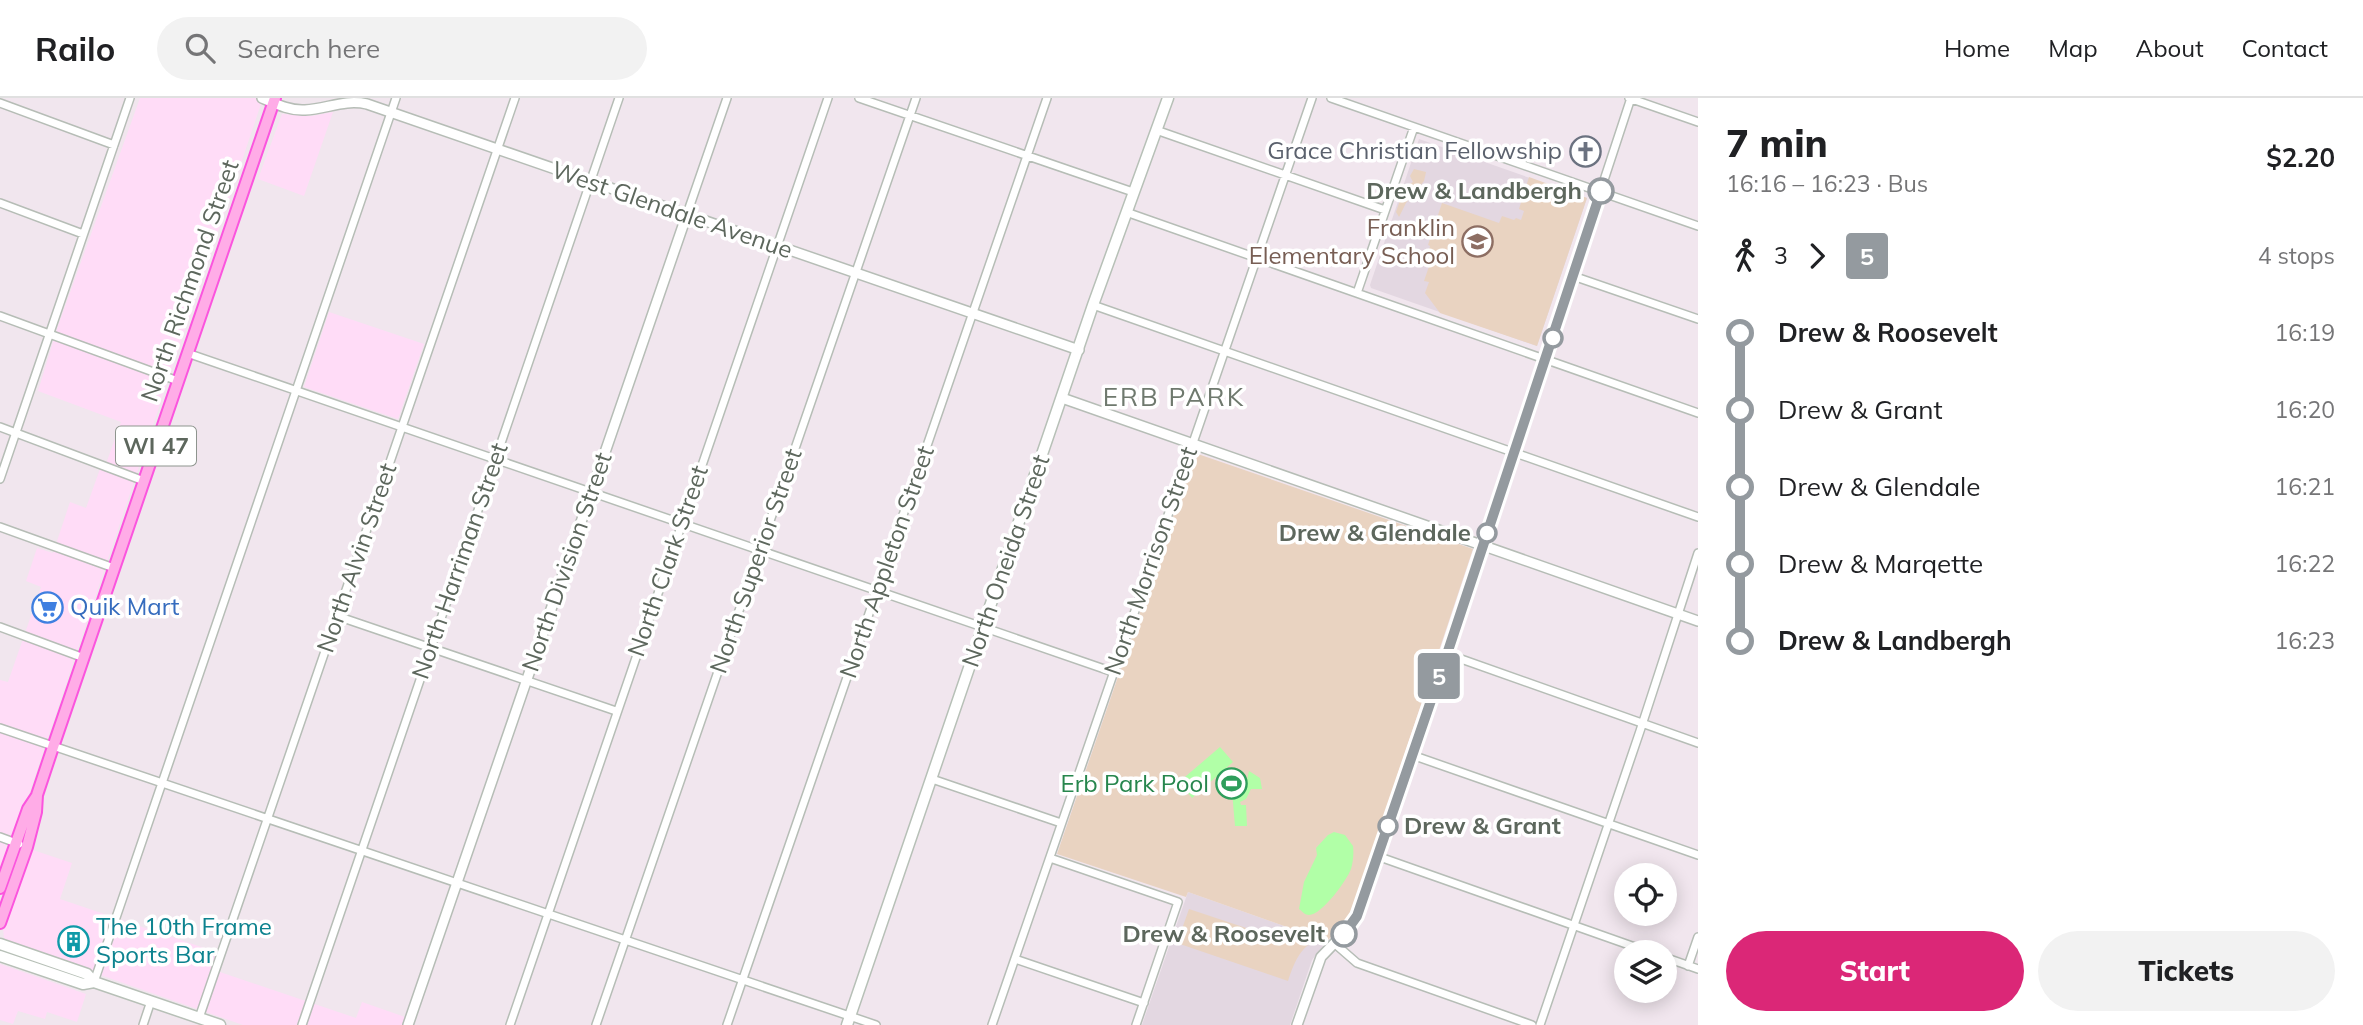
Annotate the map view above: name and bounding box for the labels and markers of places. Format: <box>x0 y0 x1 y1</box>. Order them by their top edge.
church icon: Grace Christian Fellowship <box>1568 134 1602 168</box>
place label: Grace Christian Fellowship <box>1267 135 1562 165</box>
place label: Drew & Landbergh <box>1366 175 1582 205</box>
marker: Drew & Landbergh <box>1588 178 1614 204</box>
place label: Franklin Elementary School <box>1249 212 1455 270</box>
school or university icon: Franklin Elementary School <box>1461 225 1495 259</box>
unlabelled marker <box>1543 328 1563 348</box>
place label: Drew & Glendale <box>1279 517 1471 547</box>
marker: Drew & Glendale <box>1477 523 1497 543</box>
supermarket icon: Quik Mart <box>30 590 64 624</box>
place label: Quik Mart <box>70 591 179 621</box>
sports icon: Erb Park Pool <box>1215 767 1249 801</box>
place label: Erb Park Pool <box>1061 768 1209 798</box>
place label: Drew & Grant <box>1404 810 1561 840</box>
marker: Drew & Grant <box>1378 816 1398 836</box>
place label: The 10th Frame Sports Bar <box>96 911 272 969</box>
place label: Drew & Roosevelt <box>1122 918 1325 948</box>
marker: Drew & Roosevelt <box>1331 921 1357 947</box>
building icon: The 10th Frame Sports Bar <box>56 924 90 958</box>

